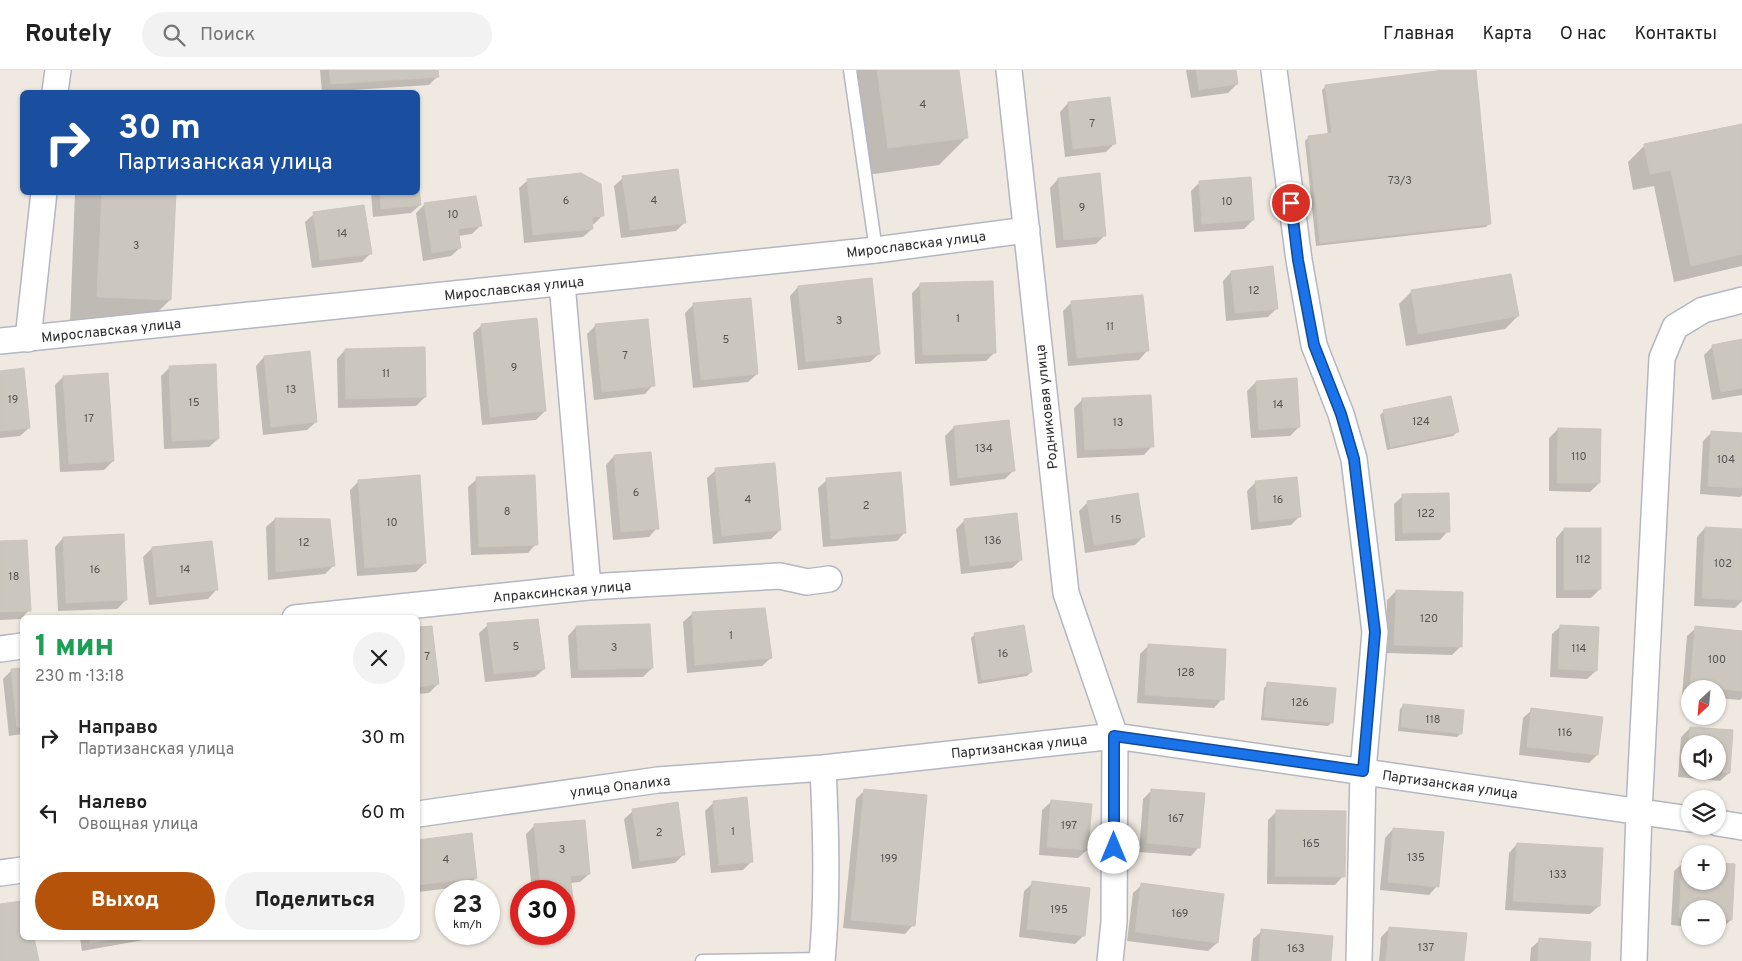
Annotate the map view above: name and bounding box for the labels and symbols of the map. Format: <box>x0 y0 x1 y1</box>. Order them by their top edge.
house number: 4 <box>920 98 927 112</box>
house number: 7 <box>1089 117 1095 131</box>
house number: 73/3 <box>1388 174 1412 188</box>
pin <box>1270 182 1312 224</box>
house number: 6 <box>563 194 569 208</box>
house number: 4 <box>651 194 658 208</box>
house number: 10 <box>1221 195 1233 209</box>
house number: 9 <box>1079 201 1085 215</box>
house number: 10 <box>447 208 459 222</box>
house number: 14 <box>337 227 348 241</box>
street label: Мирославская улица <box>845 228 987 262</box>
house number: 3 <box>133 239 139 253</box>
street label: Мирославская улица <box>443 274 585 305</box>
house number: 12 <box>1249 284 1259 298</box>
house number: 1 <box>956 312 960 326</box>
house number: 3 <box>836 314 842 328</box>
street label: Мирославская улица <box>40 316 182 347</box>
house number: 11 <box>1106 320 1114 334</box>
house number: 5 <box>723 333 730 347</box>
street label: Родниковая улица <box>1032 344 1062 470</box>
house number: 7 <box>622 349 628 363</box>
house number: 9 <box>511 361 517 375</box>
house number: 11 <box>382 367 390 381</box>
house number: 13 <box>286 383 296 397</box>
house number: 19 <box>8 393 18 407</box>
house number: 15 <box>189 396 200 410</box>
house number: 14 <box>1273 398 1284 412</box>
house number: 17 <box>84 412 94 426</box>
house number: 124 <box>1412 415 1430 429</box>
house number: 13 <box>1113 416 1123 430</box>
house number: 134 <box>975 442 993 456</box>
house number: 110 <box>1571 450 1587 464</box>
house number: 104 <box>1717 453 1735 467</box>
house number: 6 <box>633 486 639 500</box>
house number: 4 <box>745 493 752 507</box>
house number: 16 <box>1273 493 1283 507</box>
house number: 2 <box>863 499 869 513</box>
house number: 8 <box>504 505 510 519</box>
house number: 122 <box>1417 507 1435 521</box>
house number: 15 <box>1111 513 1122 527</box>
house number: 10 <box>386 516 398 530</box>
house number: 136 <box>984 534 1002 548</box>
house number: 12 <box>299 536 309 550</box>
house number: 112 <box>1576 553 1590 567</box>
house number: 102 <box>1714 557 1732 571</box>
house number: 16 <box>90 563 100 577</box>
house number: 14 <box>180 563 191 577</box>
house number: 18 <box>9 570 19 584</box>
street label: Апраксинская улица <box>492 578 632 607</box>
house number: 120 <box>1420 612 1438 626</box>
house number: 1 <box>729 629 733 643</box>
house number: 5 <box>513 640 520 654</box>
house number: 3 <box>611 641 617 655</box>
house number: 114 <box>1572 642 1587 656</box>
house number: 16 <box>998 647 1008 661</box>
house number: 7 <box>424 650 430 664</box>
house number: 100 <box>1708 653 1726 667</box>
house number: 128 <box>1177 666 1195 680</box>
north arrow <box>1681 680 1726 725</box>
house number: 126 <box>1291 696 1309 710</box>
house number: 118 <box>1426 713 1440 727</box>
house number: 116 <box>1558 726 1572 740</box>
street label: Партизанская улица <box>950 732 1088 763</box>
street label: Партизанская улица <box>1381 768 1519 803</box>
street label: улица Опалиха <box>569 773 671 802</box>
house number: 167 <box>1168 812 1184 826</box>
house number: 197 <box>1061 819 1077 833</box>
position arrow <box>1087 821 1139 873</box>
house number: 1 <box>731 825 735 839</box>
house number: 2 <box>656 826 662 840</box>
house number: 165 <box>1302 837 1320 851</box>
house number: 3 <box>559 843 565 857</box>
house number: 135 <box>1407 851 1425 865</box>
house number: 199 <box>880 852 898 866</box>
house number: 4 <box>443 853 450 867</box>
house number: 133 <box>1549 868 1567 882</box>
speed limit sign: 30 <box>510 880 575 945</box>
house number: 195 <box>1050 903 1068 917</box>
house number: 169 <box>1172 907 1188 921</box>
house number: 137 <box>1418 941 1434 955</box>
house number: 163 <box>1287 942 1305 956</box>

